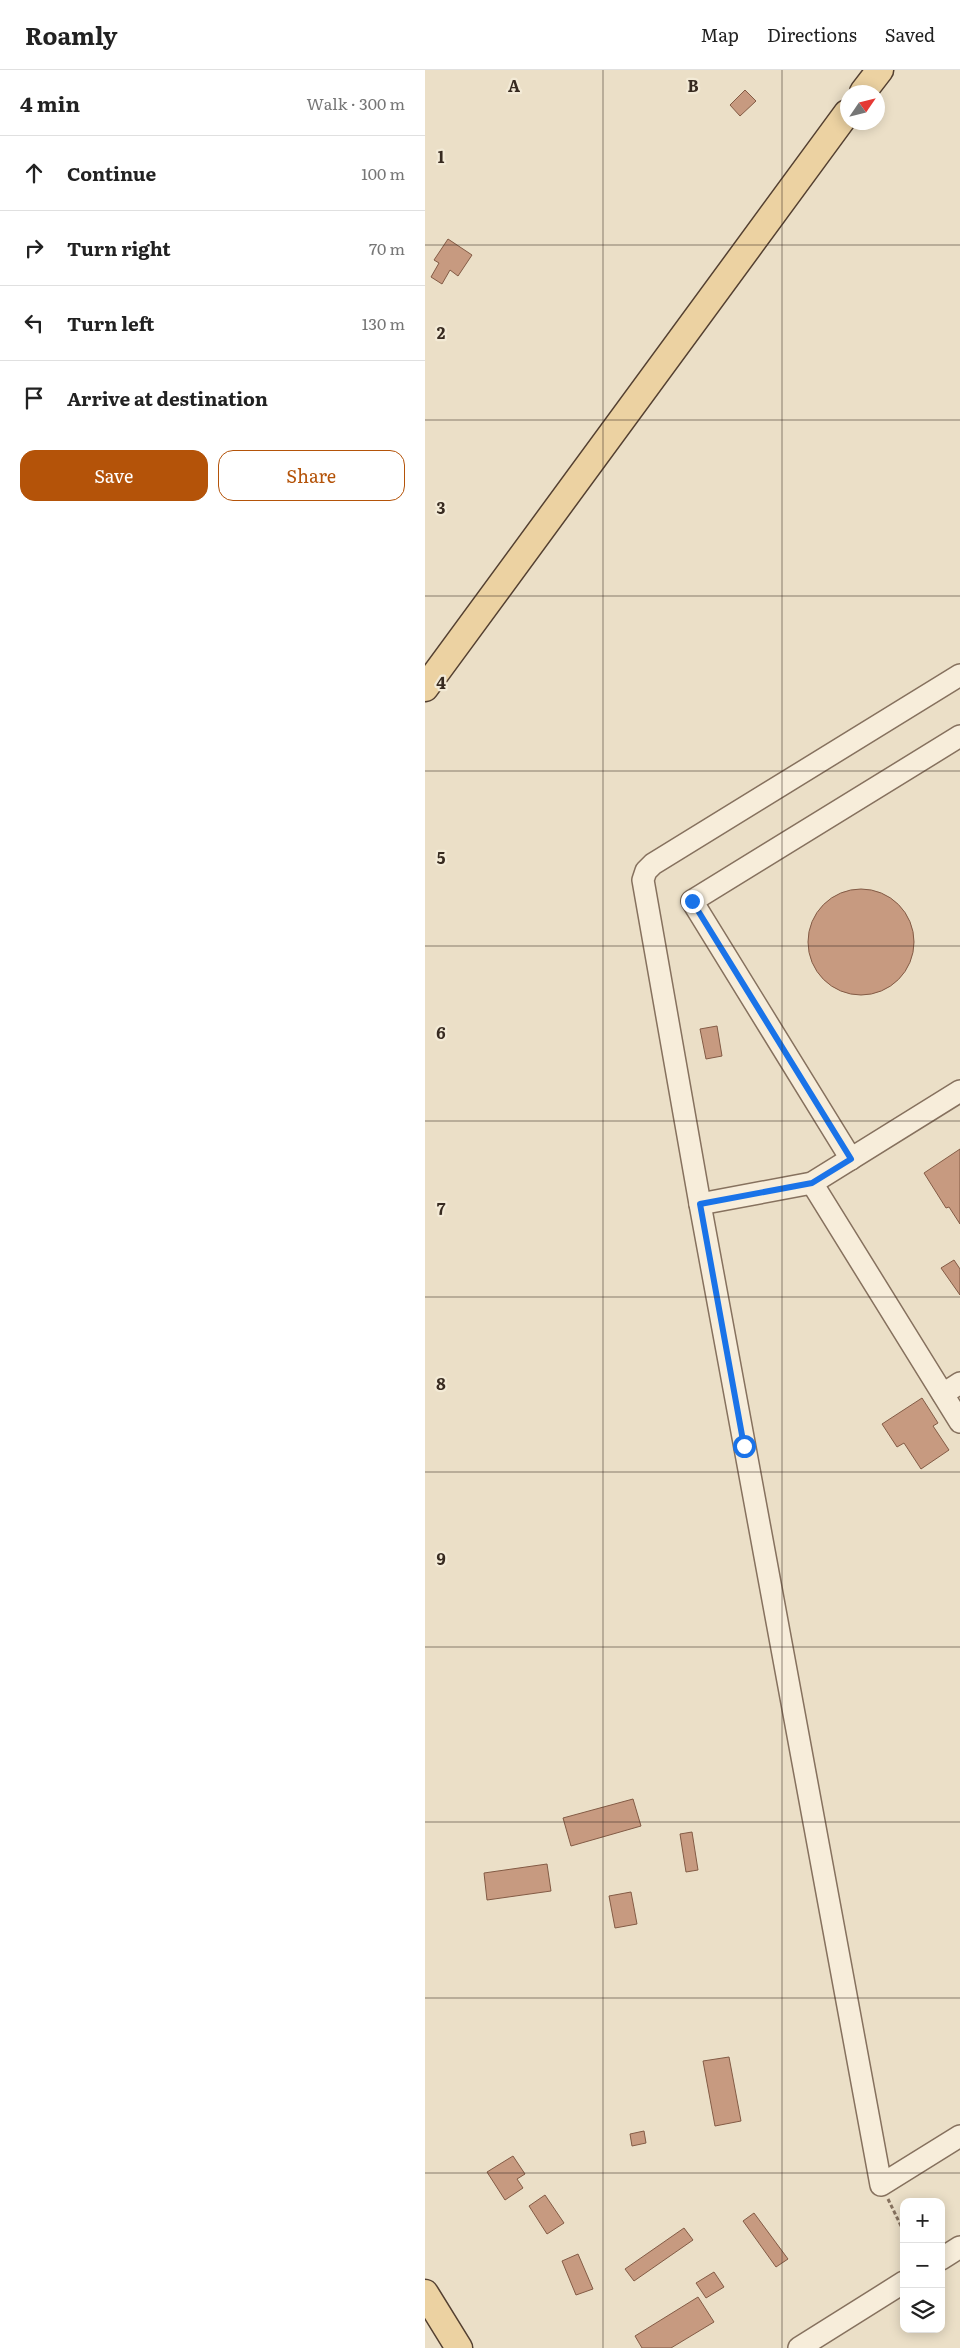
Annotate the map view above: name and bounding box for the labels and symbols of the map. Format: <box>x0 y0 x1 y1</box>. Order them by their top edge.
text: A <box>508 73 520 97</box>
text: B <box>687 73 699 97</box>
north arrow <box>840 85 885 130</box>
text: 1 <box>438 144 445 168</box>
text: 2 <box>437 320 446 344</box>
text: 3 <box>437 495 446 519</box>
text: 4 <box>436 670 446 694</box>
text: 5 <box>437 845 446 869</box>
route end <box>681 890 704 913</box>
text: 6 <box>436 1020 446 1044</box>
text: 7 <box>437 1196 446 1220</box>
text: 8 <box>436 1371 446 1395</box>
route start <box>733 1435 756 1458</box>
text: 9 <box>436 1546 446 1570</box>

